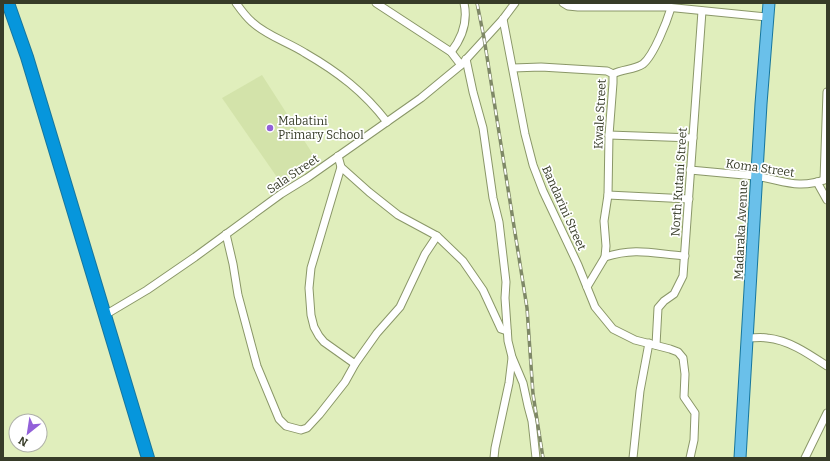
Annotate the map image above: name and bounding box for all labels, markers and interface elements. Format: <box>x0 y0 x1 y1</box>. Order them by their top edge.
street label: Kwale Street <box>591 78 609 149</box>
place label: Mabatini Primary School <box>278 114 364 142</box>
marker: Mabatini Primary School <box>265 123 275 133</box>
street label: North Kutani Street <box>668 126 690 237</box>
street label: Sala Street <box>264 151 322 196</box>
street label: Koma Street <box>725 156 796 180</box>
street label: Bandarini Street <box>539 163 589 253</box>
street label: Madaraka Avenue <box>731 180 751 280</box>
north arrow <box>8 413 48 453</box>
text: N <box>16 433 30 449</box>

